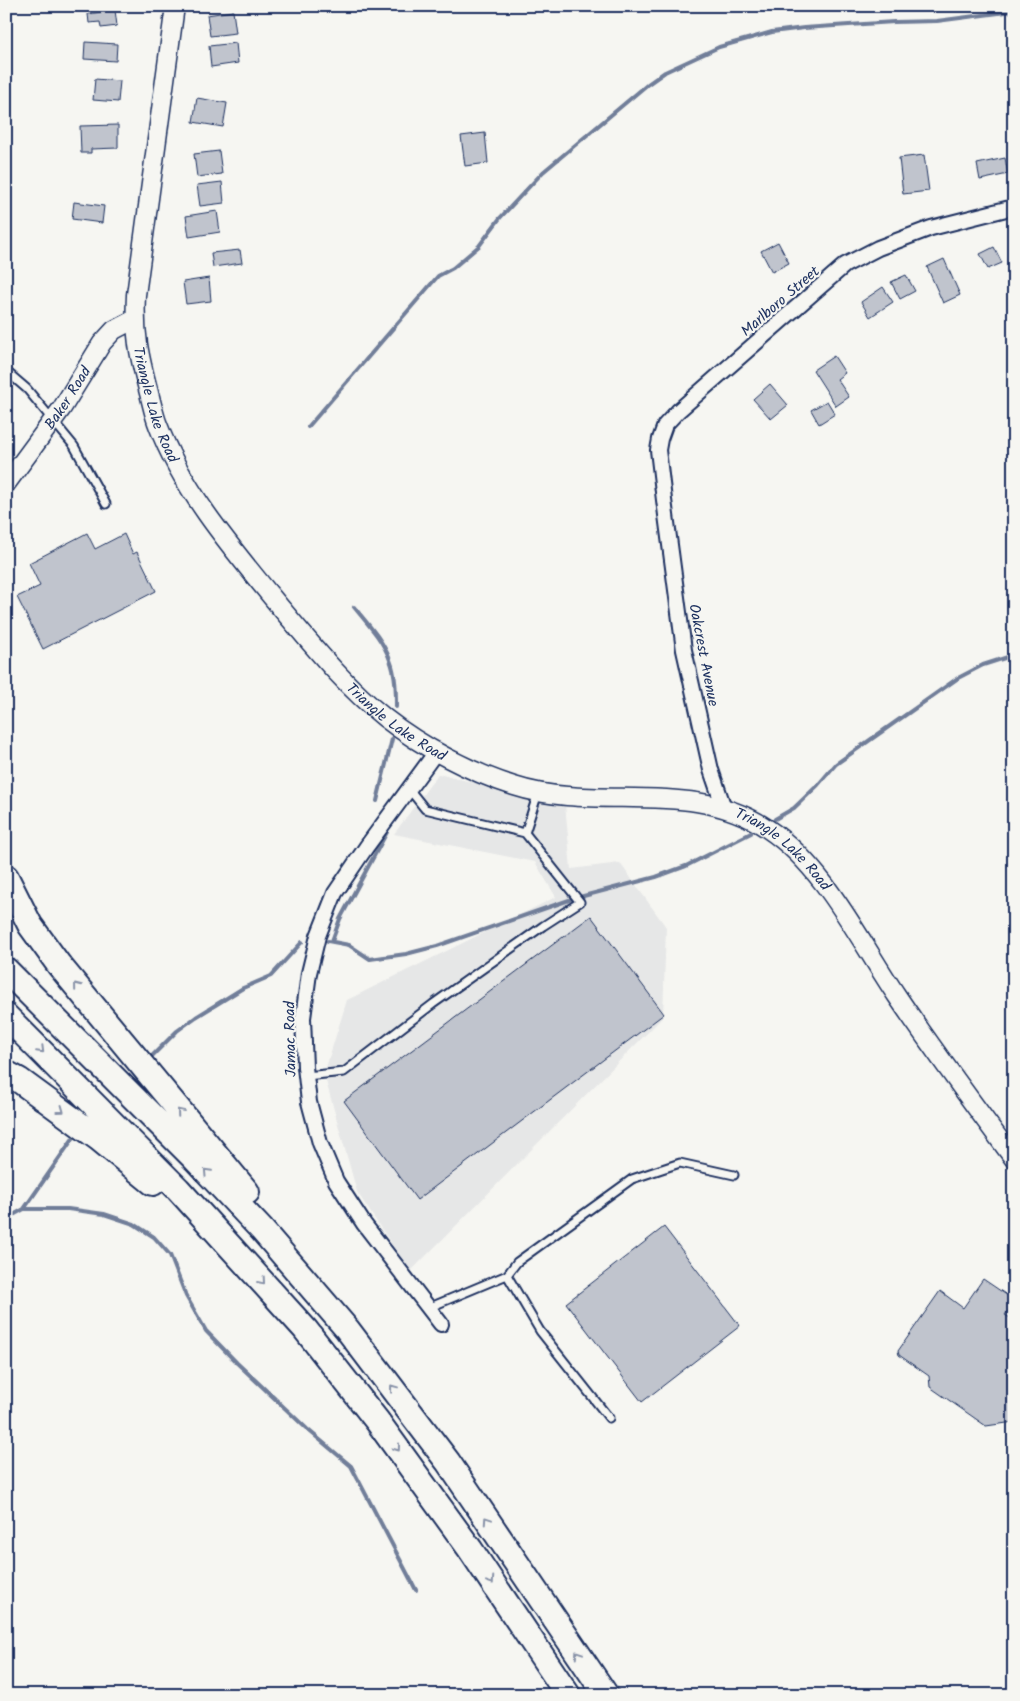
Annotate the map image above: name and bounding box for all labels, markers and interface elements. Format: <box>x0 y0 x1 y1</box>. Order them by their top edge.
street label: Marlboro Street <box>736 260 826 343</box>
street label: Triangle Lake Road <box>126 345 184 468</box>
street label: Baker Road <box>39 361 98 435</box>
street label: Oakcrest Avenue <box>681 602 725 709</box>
street label: Triangle Lake Road <box>340 678 451 768</box>
street label: Triangle Lake Road <box>731 802 837 897</box>
one-way arrow <box>73 983 82 992</box>
street label: Jamac Road <box>278 1000 304 1077</box>
one-way arrow <box>35 1044 44 1053</box>
one-way arrow <box>55 1105 64 1113</box>
one-way arrow <box>177 1108 186 1117</box>
one-way arrow <box>204 1168 213 1177</box>
one-way arrow <box>256 1275 265 1284</box>
one-way arrow <box>390 1385 398 1394</box>
one-way arrow <box>392 1442 400 1451</box>
one-way arrow <box>484 1516 493 1526</box>
one-way arrow <box>485 1575 494 1584</box>
one-way arrow <box>575 1651 585 1660</box>

